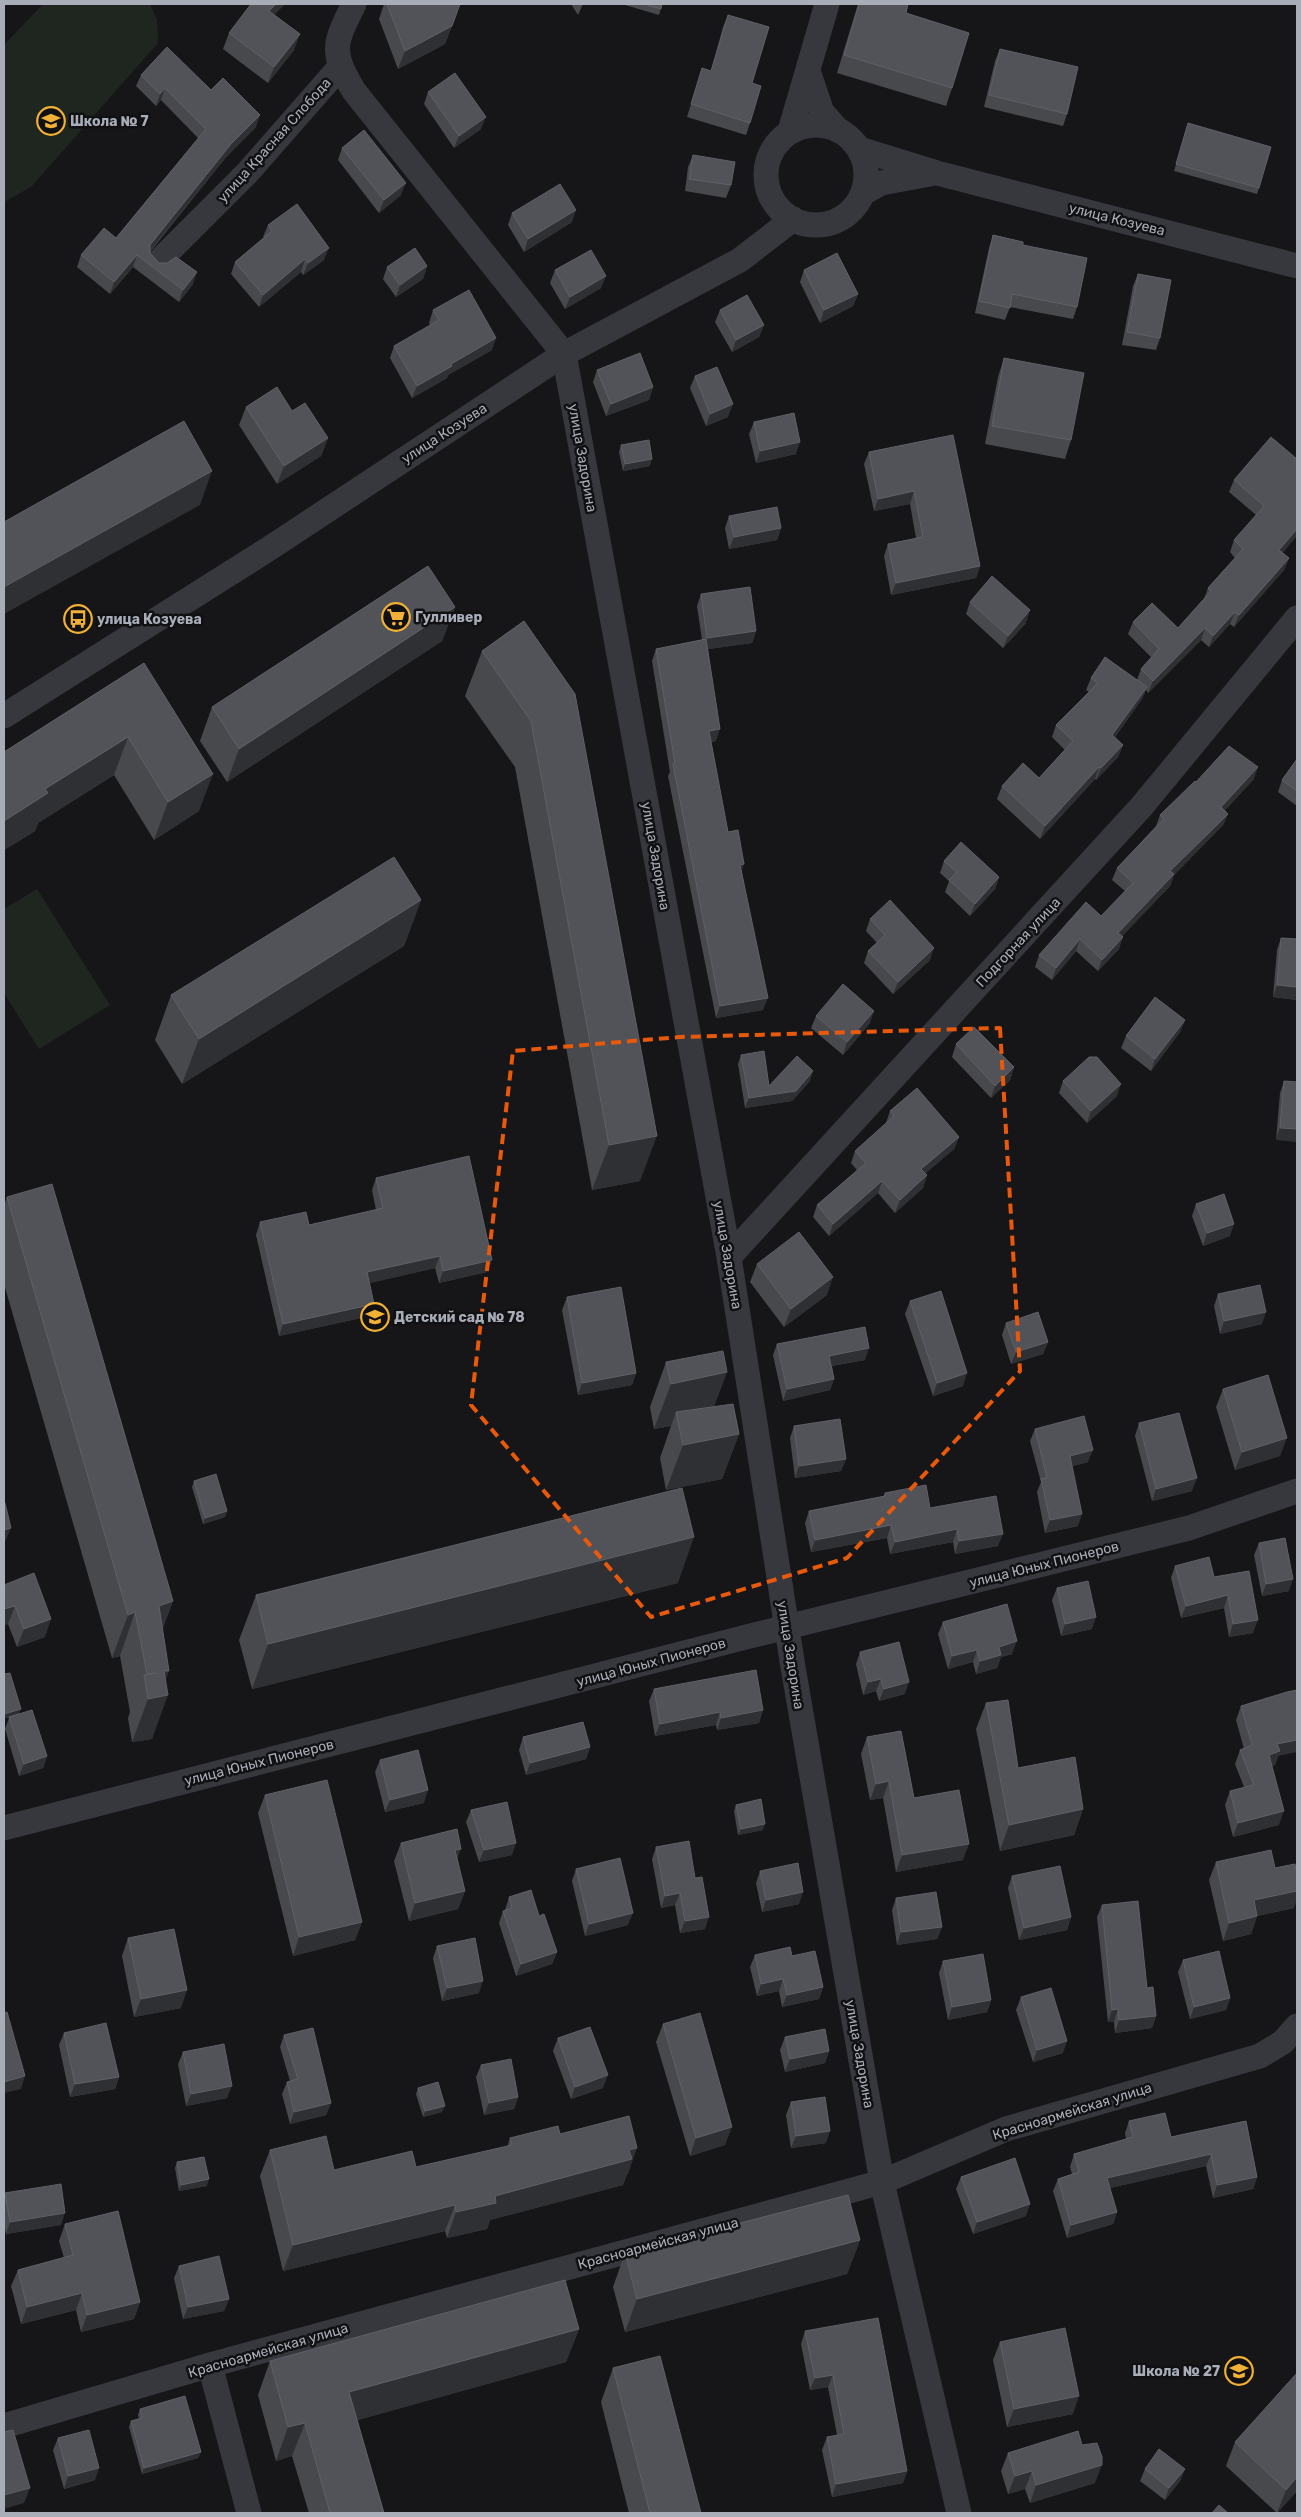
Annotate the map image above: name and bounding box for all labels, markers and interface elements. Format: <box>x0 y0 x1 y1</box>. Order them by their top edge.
street label: улица Красная Слобода <box>214 75 335 206</box>
school or university icon: Школа № 7 <box>36 106 66 136</box>
place label: Школа № 7 <box>70 113 149 130</box>
street label: улица Козуева <box>1067 199 1167 240</box>
street label: улица Козуева <box>398 400 490 467</box>
street label: улица Задорина <box>565 403 600 514</box>
supermarket icon: Гулливер <box>381 602 411 632</box>
bus stop icon: улица Козуева <box>63 604 93 634</box>
place label: Гулливер <box>415 609 482 626</box>
place label: улица Козуева <box>97 611 202 628</box>
street label: улица Задорина <box>638 801 673 912</box>
street label: Подгорная улица <box>973 894 1064 991</box>
street label: улица Задорина <box>710 1200 745 1311</box>
school or university icon: Детский сад № 78 <box>360 1302 390 1332</box>
place label: Детский сад № 78 <box>394 1309 525 1326</box>
street label: улица Юных Пионеров <box>968 1538 1121 1591</box>
street label: улица Задорина <box>774 1600 807 1711</box>
street label: улица Юных Пионеров <box>575 1634 728 1691</box>
street label: улица Юных Пионеров <box>183 1736 336 1789</box>
street label: улица Задорина <box>842 1999 877 2110</box>
street label: Красноармейская улица <box>990 2079 1154 2144</box>
street label: Красноармейская улица <box>576 2214 740 2273</box>
street label: Красноармейская улица <box>186 2319 350 2381</box>
school or university icon: Школа № 27 <box>1224 2356 1254 2386</box>
place label: Школа № 27 <box>1132 2363 1220 2380</box>

